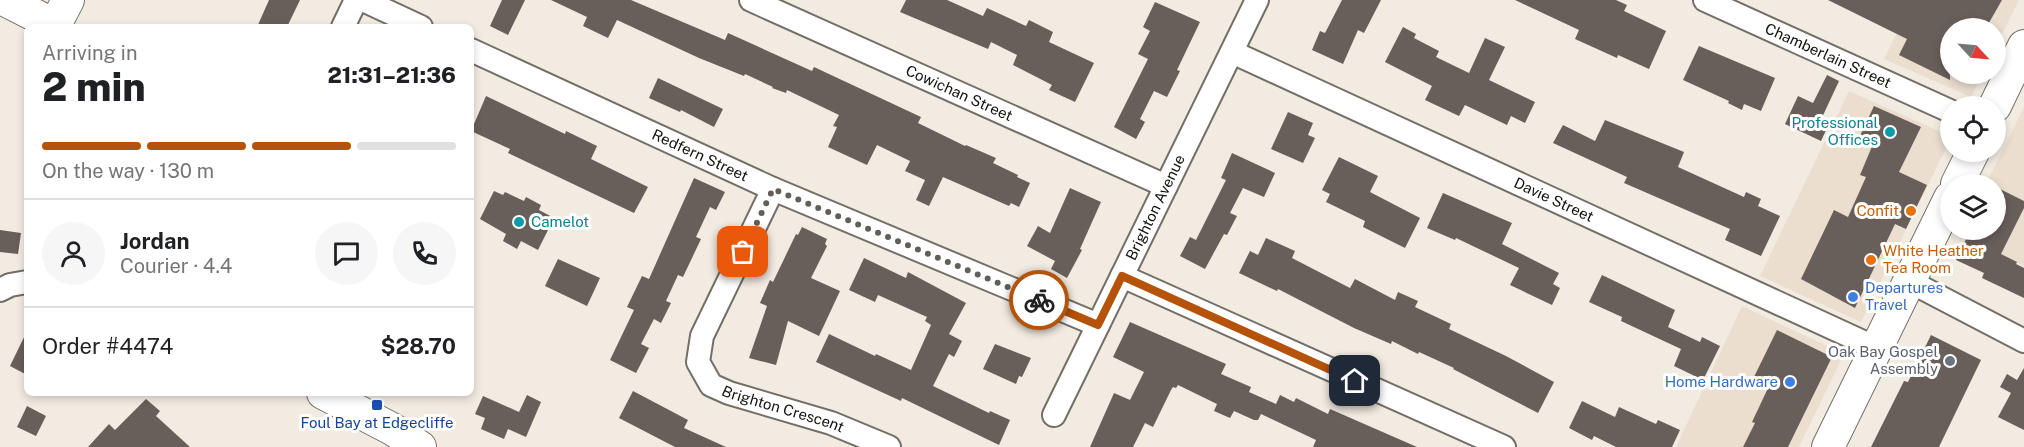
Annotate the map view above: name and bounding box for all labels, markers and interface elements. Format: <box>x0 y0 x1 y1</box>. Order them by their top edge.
north arrow <box>1940 18 2006 84</box>
map controls <box>1940 18 2006 240</box>
street label: Chamberlain Street <box>1763 19 1894 91</box>
text: Arriving in <box>42 41 137 65</box>
street label: Cowichan Street <box>903 61 1015 124</box>
text: 21:31–21:36 <box>327 62 456 88</box>
text: 2 min <box>42 64 146 110</box>
button: locate <box>1940 96 2006 162</box>
place label: Professional Offices <box>1791 114 1878 148</box>
street label: Redfern Street <box>649 125 751 184</box>
marker: Professional Offices <box>1883 125 1897 139</box>
street label: Brighton Avenue <box>1122 152 1188 263</box>
text: On the way · 130 m <box>42 159 214 183</box>
street label: Davie Street <box>1511 174 1596 225</box>
button: layers <box>1940 174 2006 240</box>
place label: Confit <box>1856 202 1899 219</box>
marker: Confit <box>1904 204 1918 218</box>
place label: Camelot <box>531 213 589 230</box>
marker: Camelot <box>512 215 526 229</box>
button: person <box>42 222 105 285</box>
button: chat <box>315 222 378 285</box>
button: phone <box>393 222 456 285</box>
pin <box>717 226 768 277</box>
text: Jordan <box>120 228 189 254</box>
icon: bag <box>726 235 759 268</box>
place label: White Heather Tea Room <box>1883 242 1984 276</box>
marker: White Heather Tea Room <box>1864 253 1878 267</box>
text: Courier · 4.4 <box>120 254 232 278</box>
courier <box>1009 270 1069 330</box>
place label: Departures Travel <box>1865 279 1943 313</box>
icon: bike <box>1023 284 1056 317</box>
marker: Departures Travel <box>1846 290 1860 304</box>
text: Order #4474 <box>42 333 173 359</box>
text: $28.70 <box>380 333 456 359</box>
place label: Oak Bay Gospel Assembly <box>1828 343 1938 377</box>
marker: Oak Bay Gospel Assembly <box>1943 354 1957 368</box>
pin <box>1329 355 1380 406</box>
icon: home <box>1338 364 1371 397</box>
place label: Home Hardware <box>1665 373 1778 390</box>
marker: Home Hardware <box>1783 375 1797 389</box>
street label: Brighton Crescent <box>719 382 847 436</box>
marker: Foul Bay at Edgecliffe <box>370 398 384 412</box>
place label: Foul Bay at Edgecliffe <box>300 414 454 431</box>

